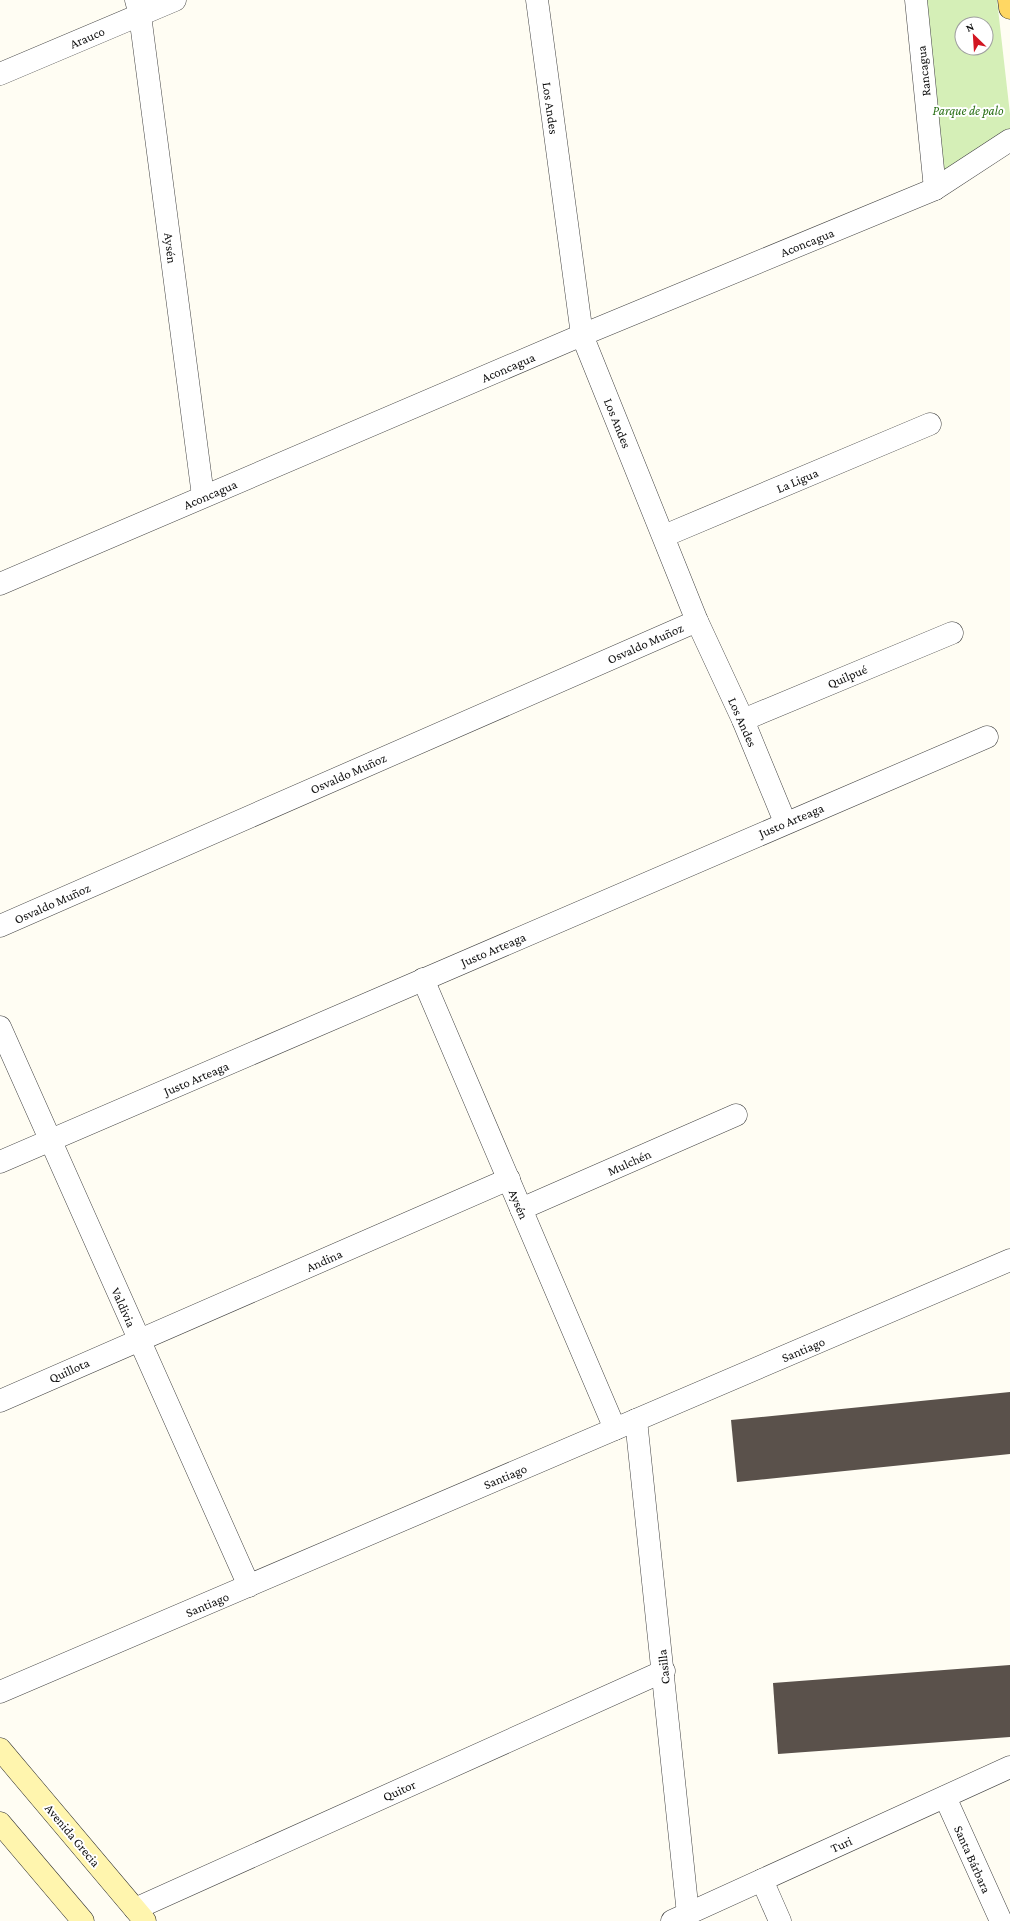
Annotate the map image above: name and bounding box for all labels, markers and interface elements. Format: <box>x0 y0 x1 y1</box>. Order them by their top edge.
north arrow <box>954 16 994 56</box>
text: N <box>964 20 976 34</box>
street label: Arauco <box>67 23 107 51</box>
street label: Rancagua <box>913 45 934 97</box>
street label: Los Andes <box>539 81 562 135</box>
park label: Parque de palo <box>933 103 1004 118</box>
street label: Aconcagua <box>778 225 836 260</box>
street label: Aysén <box>161 232 180 264</box>
street label: Aconcagua <box>479 349 537 385</box>
street label: Los Andes <box>601 396 634 450</box>
street label: La Ligua <box>774 465 820 496</box>
street label: Aconcagua <box>181 476 239 512</box>
street label: Osvaldo Muñoz <box>605 620 686 667</box>
street label: Quilpué <box>825 661 870 692</box>
street label: Los Andes <box>725 695 760 749</box>
street label: Osvaldo Muñoz <box>308 750 389 797</box>
street label: Justo Arteaga <box>755 800 826 841</box>
street label: Osvaldo Muñoz <box>12 880 93 927</box>
street label: Justo Arteaga <box>457 929 528 970</box>
street label: Justo Arteaga <box>160 1058 231 1099</box>
street label: Mulchén <box>605 1146 653 1179</box>
street label: Aysén <box>506 1187 531 1221</box>
street label: Andina <box>304 1246 344 1275</box>
street label: Valdivia <box>108 1285 139 1329</box>
street label: Santiago <box>779 1334 827 1365</box>
street label: Quillota <box>47 1355 92 1386</box>
street label: Santiago <box>481 1461 529 1492</box>
street label: Santiago <box>183 1589 231 1620</box>
street label: Casilla <box>654 1649 673 1685</box>
street label: Quitor <box>380 1776 418 1804</box>
street label: Avenida Grecia <box>42 1801 103 1870</box>
street label: Santa Bárbara <box>951 1823 994 1895</box>
street label: Turi <box>828 1833 855 1856</box>

